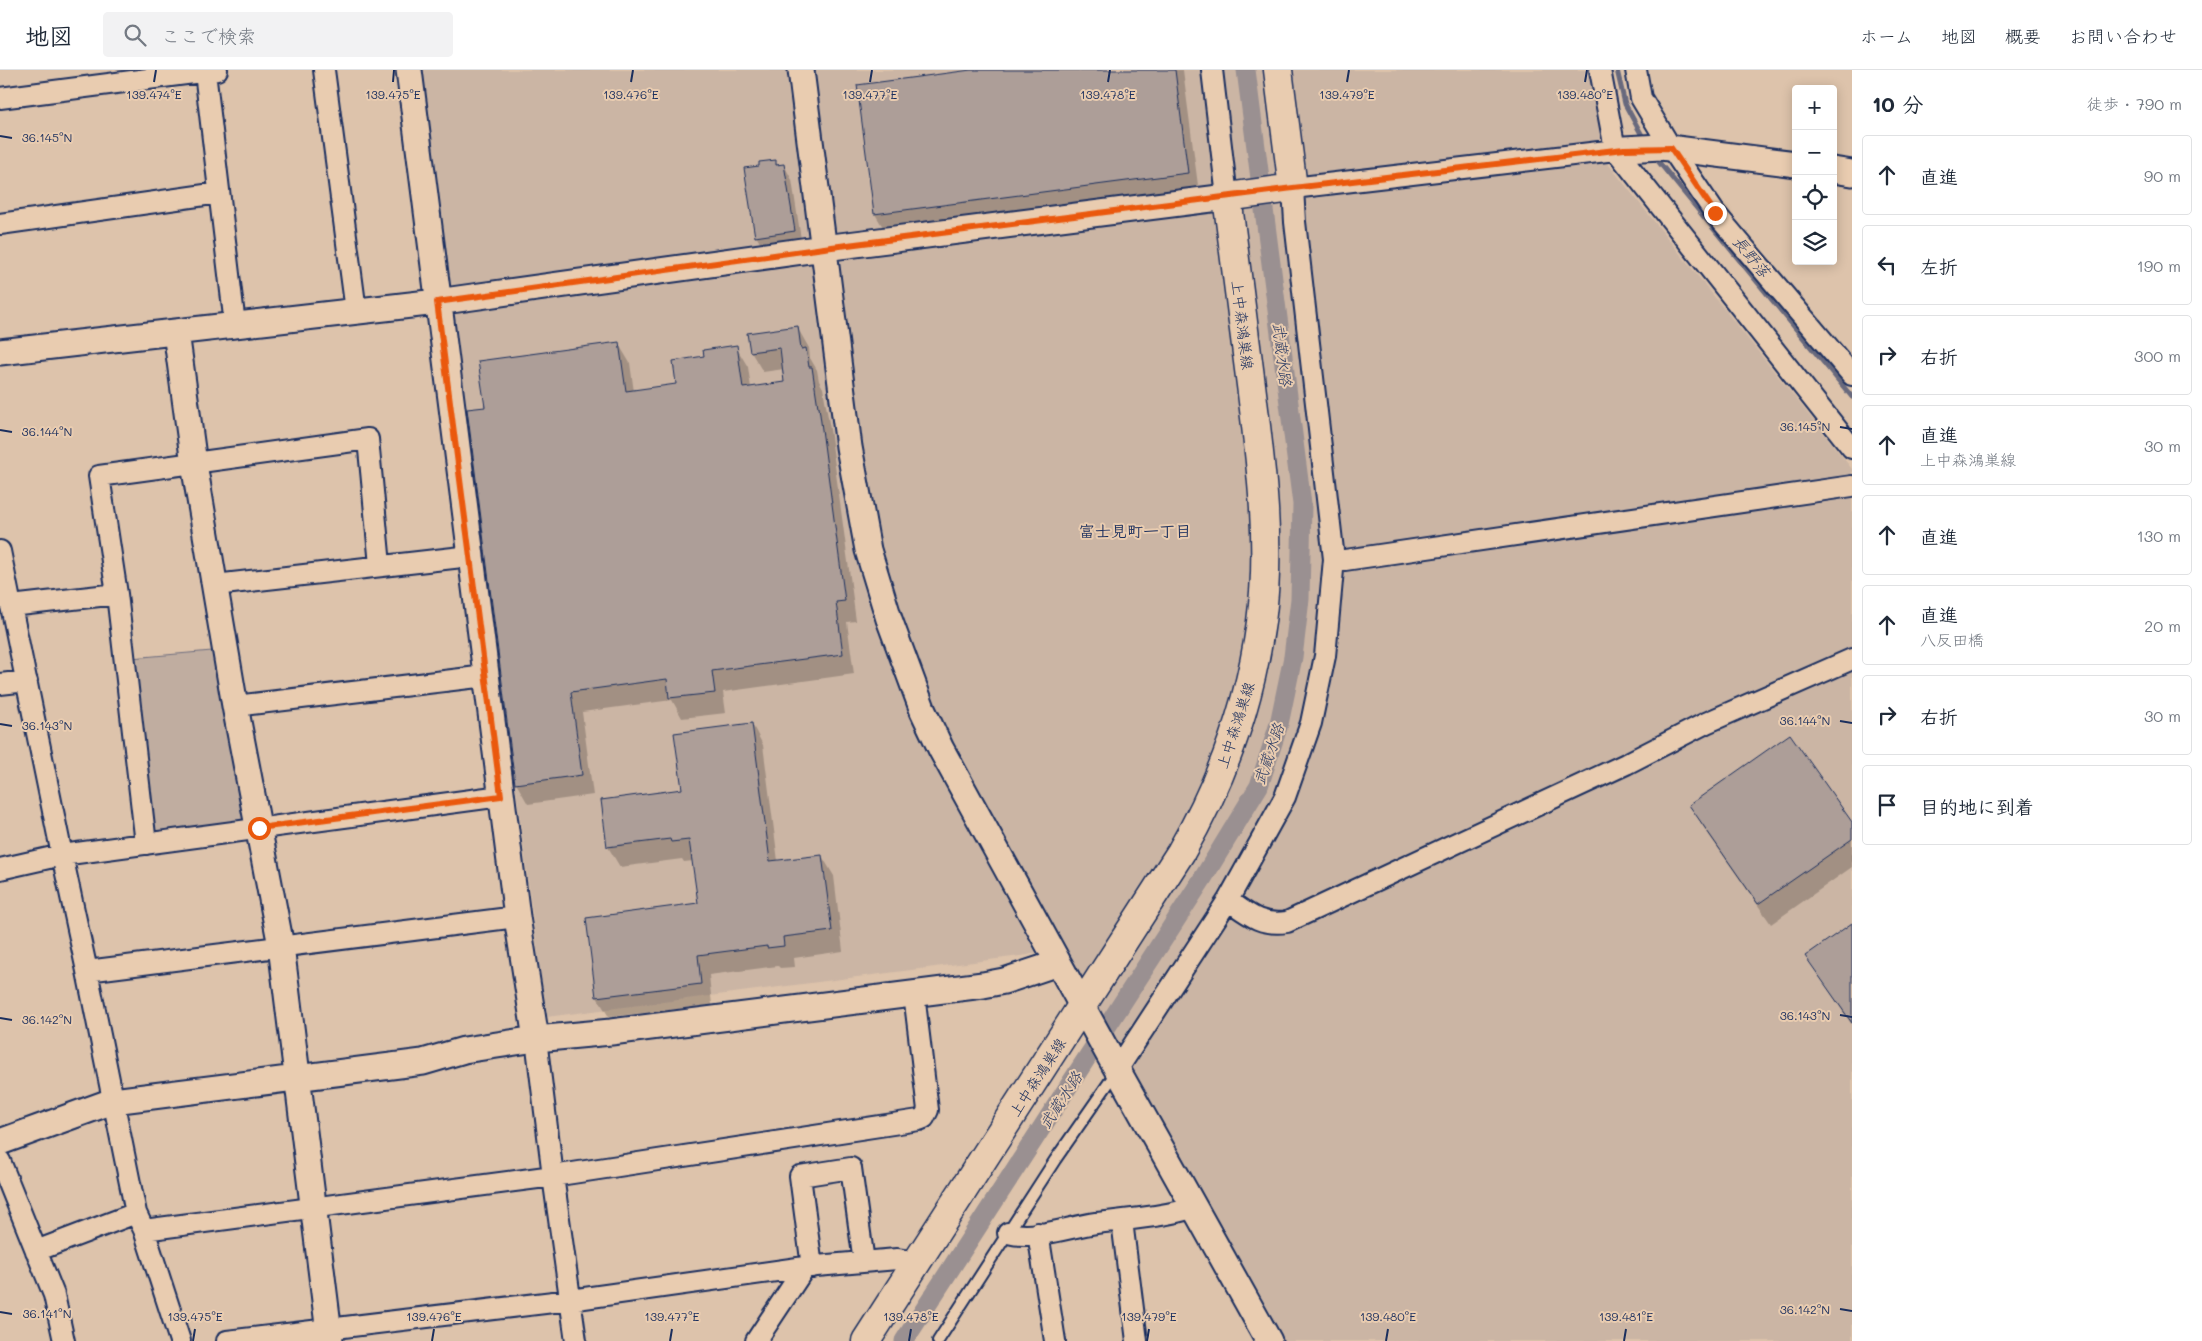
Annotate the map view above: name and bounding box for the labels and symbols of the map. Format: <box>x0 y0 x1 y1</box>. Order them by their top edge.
text: 139.474°E <box>126 86 182 102</box>
text: 139.475°E <box>365 86 421 102</box>
text: 139.476°E <box>603 86 659 102</box>
text: 139.477°E <box>843 86 898 102</box>
text: 139.478°E <box>1080 86 1136 102</box>
text: 139.479°E <box>1319 86 1375 102</box>
text: 139.480°E <box>1557 86 1613 102</box>
text: 36.145°N <box>22 129 72 145</box>
route end <box>1704 202 1727 225</box>
water label: 長野落 <box>1729 231 1777 283</box>
street label: 上中森鴻巣線 <box>1228 279 1258 371</box>
water label: 武蔵水路 <box>1269 321 1297 388</box>
text: 36.145°N <box>1780 418 1830 434</box>
text: 36.144°N <box>22 423 72 439</box>
district label: 富士見町一丁目 <box>1079 520 1191 541</box>
street label: 上中森鴻巣線 <box>1212 679 1258 771</box>
text: 36.144°N <box>1780 712 1830 728</box>
text: 36.143°N <box>22 717 72 733</box>
water label: 武蔵水路 <box>1248 719 1289 788</box>
route start <box>248 817 271 840</box>
text: 36.143°N <box>1780 1007 1830 1023</box>
text: 36.142°N <box>22 1011 72 1027</box>
street label: 上中森鴻巣線 <box>1004 1034 1070 1120</box>
water label: 武蔵水路 <box>1034 1067 1087 1133</box>
text: 36.142°N <box>1780 1301 1830 1317</box>
text: 36.141°N <box>22 1305 72 1321</box>
text: 139.475°E <box>167 1308 223 1324</box>
text: 139.476°E <box>406 1308 462 1324</box>
text: 139.477°E <box>645 1308 700 1324</box>
text: 139.478°E <box>883 1308 939 1324</box>
text: 139.479°E <box>1121 1308 1177 1324</box>
text: 139.480°E <box>1360 1308 1416 1324</box>
text: 139.481°E <box>1599 1308 1653 1324</box>

